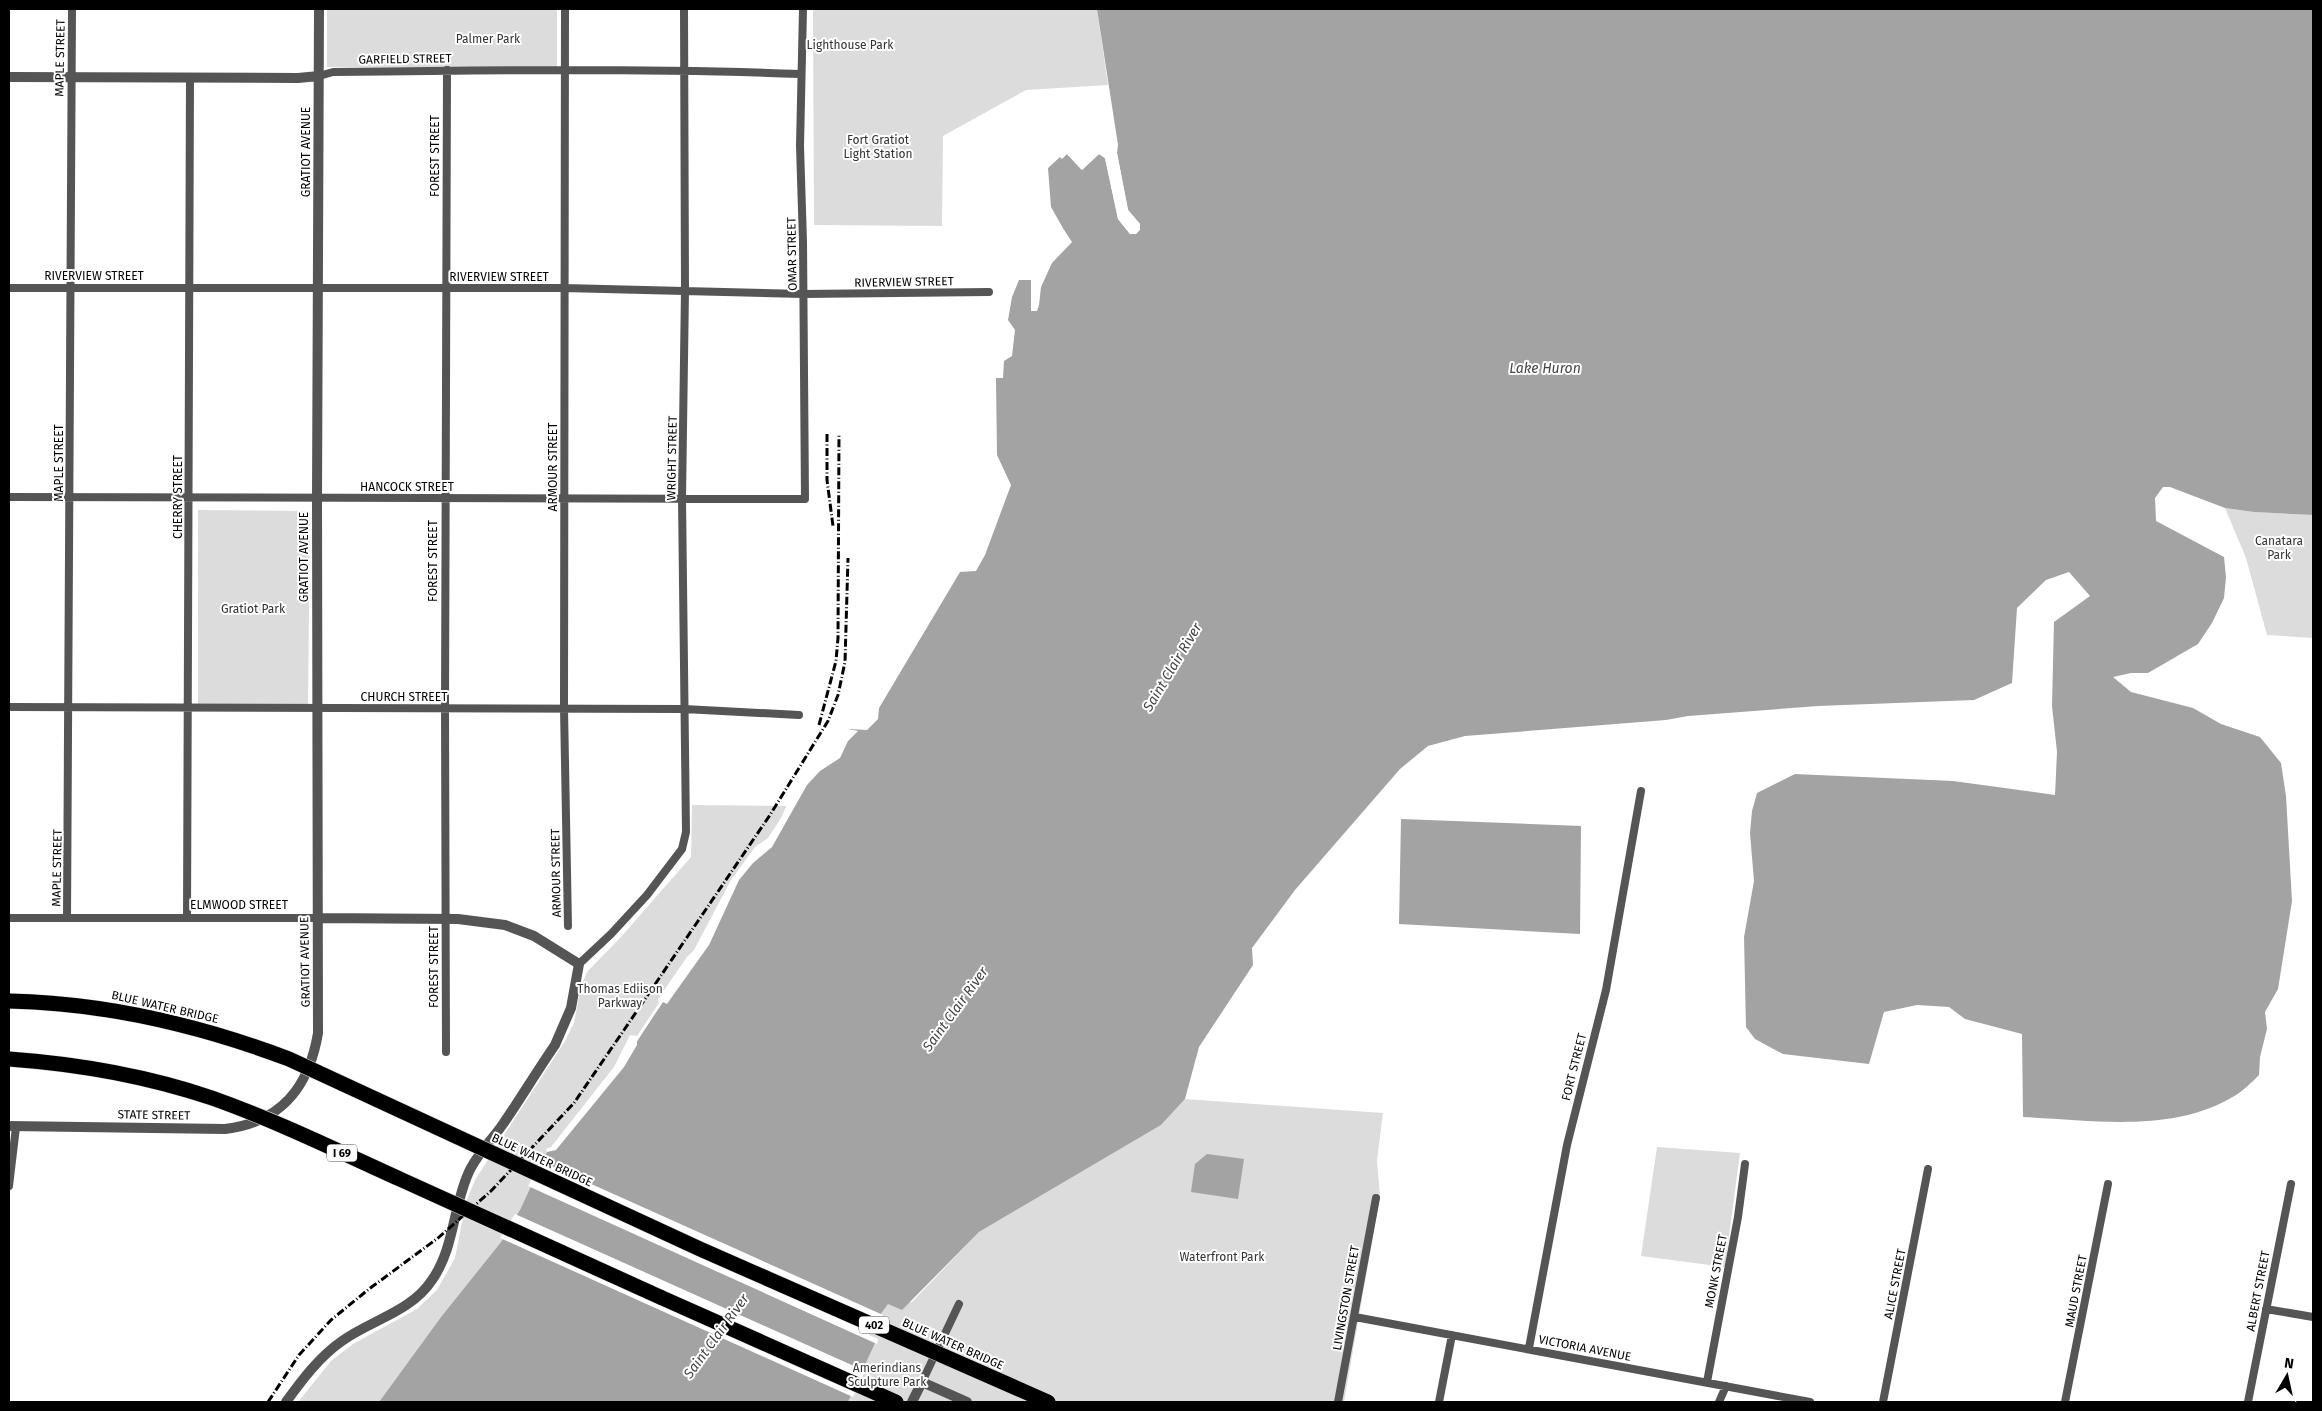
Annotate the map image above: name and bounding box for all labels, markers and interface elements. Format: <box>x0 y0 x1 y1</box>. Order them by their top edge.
street label: MAPLE STREET <box>52 18 68 97</box>
park label: Palmer Park <box>456 32 521 46</box>
park label: Lighthouse Park <box>807 38 894 52</box>
street label: GARFIELD STREET <box>358 51 453 67</box>
street label: GRATIOT AVENUE <box>299 107 313 197</box>
street label: FOREST STREET <box>428 114 442 197</box>
park label: Fort Gratiot Light Station <box>843 133 913 161</box>
street label: OMAR STREET <box>784 216 800 291</box>
street label: RIVERVIEW STREET <box>44 269 145 283</box>
street label: RIVERVIEW STREET <box>449 270 550 284</box>
street label: RIVERVIEW STREET <box>854 274 955 290</box>
water label: Lake Huron <box>1509 360 1581 377</box>
street label: WRIGHT STREET <box>664 415 680 500</box>
street label: ARMOUR STREET <box>546 422 560 511</box>
street label: MAPLE STREET <box>52 423 66 502</box>
street label: CHERRY STREET <box>171 454 185 539</box>
street label: HANCOCK STREET <box>360 480 455 494</box>
street label: GRATIOT AVENUE <box>297 512 311 602</box>
street label: FOREST STREET <box>426 519 440 602</box>
park label: Canatara Park <box>2255 534 2303 562</box>
park label: Gratiot Park <box>221 602 286 616</box>
water label: Saint Clair River <box>1139 619 1206 715</box>
street label: CHURCH STREET <box>361 690 448 704</box>
street label: MAPLE STREET <box>49 828 65 907</box>
street label: ARMOUR STREET <box>548 828 564 918</box>
street label: ELMWOOD STREET <box>190 898 289 912</box>
street label: GRATIOT AVENUE <box>297 917 313 1007</box>
street label: FOREST STREET <box>427 925 441 1008</box>
water label: Saint Clair River <box>919 963 992 1056</box>
park label: Thomas Ediison Parkway <box>577 982 663 1010</box>
street label: BLUE WATER BRIDGE <box>110 988 220 1026</box>
street label: FORT STREET <box>1559 1031 1589 1102</box>
street label: STATE STREET <box>118 1107 191 1123</box>
street label: BLUE WATER BRIDGE <box>489 1130 595 1190</box>
road number: I 69 <box>327 1144 357 1162</box>
street label: MONK STREET <box>1702 1232 1730 1309</box>
street label: LIVINGSTON STREET <box>1330 1244 1362 1351</box>
street label: ALICE STREET <box>1881 1247 1909 1320</box>
street label: ALBERT STREET <box>2243 1249 2273 1332</box>
park label: Waterfront Park <box>1180 1250 1265 1264</box>
street label: MAUD STREET <box>2062 1253 2090 1329</box>
water label: Saint Clair River <box>680 1290 753 1383</box>
street label: BLUE WATER BRIDGE <box>900 1315 1006 1373</box>
road number: 402 <box>859 1316 889 1334</box>
street label: VICTORIA AVENUE <box>1537 1332 1633 1364</box>
north arrow <box>2262 1351 2312 1401</box>
text: N <box>2283 1355 2295 1373</box>
park label: Amerindians Sculpture Park <box>848 1361 927 1389</box>

